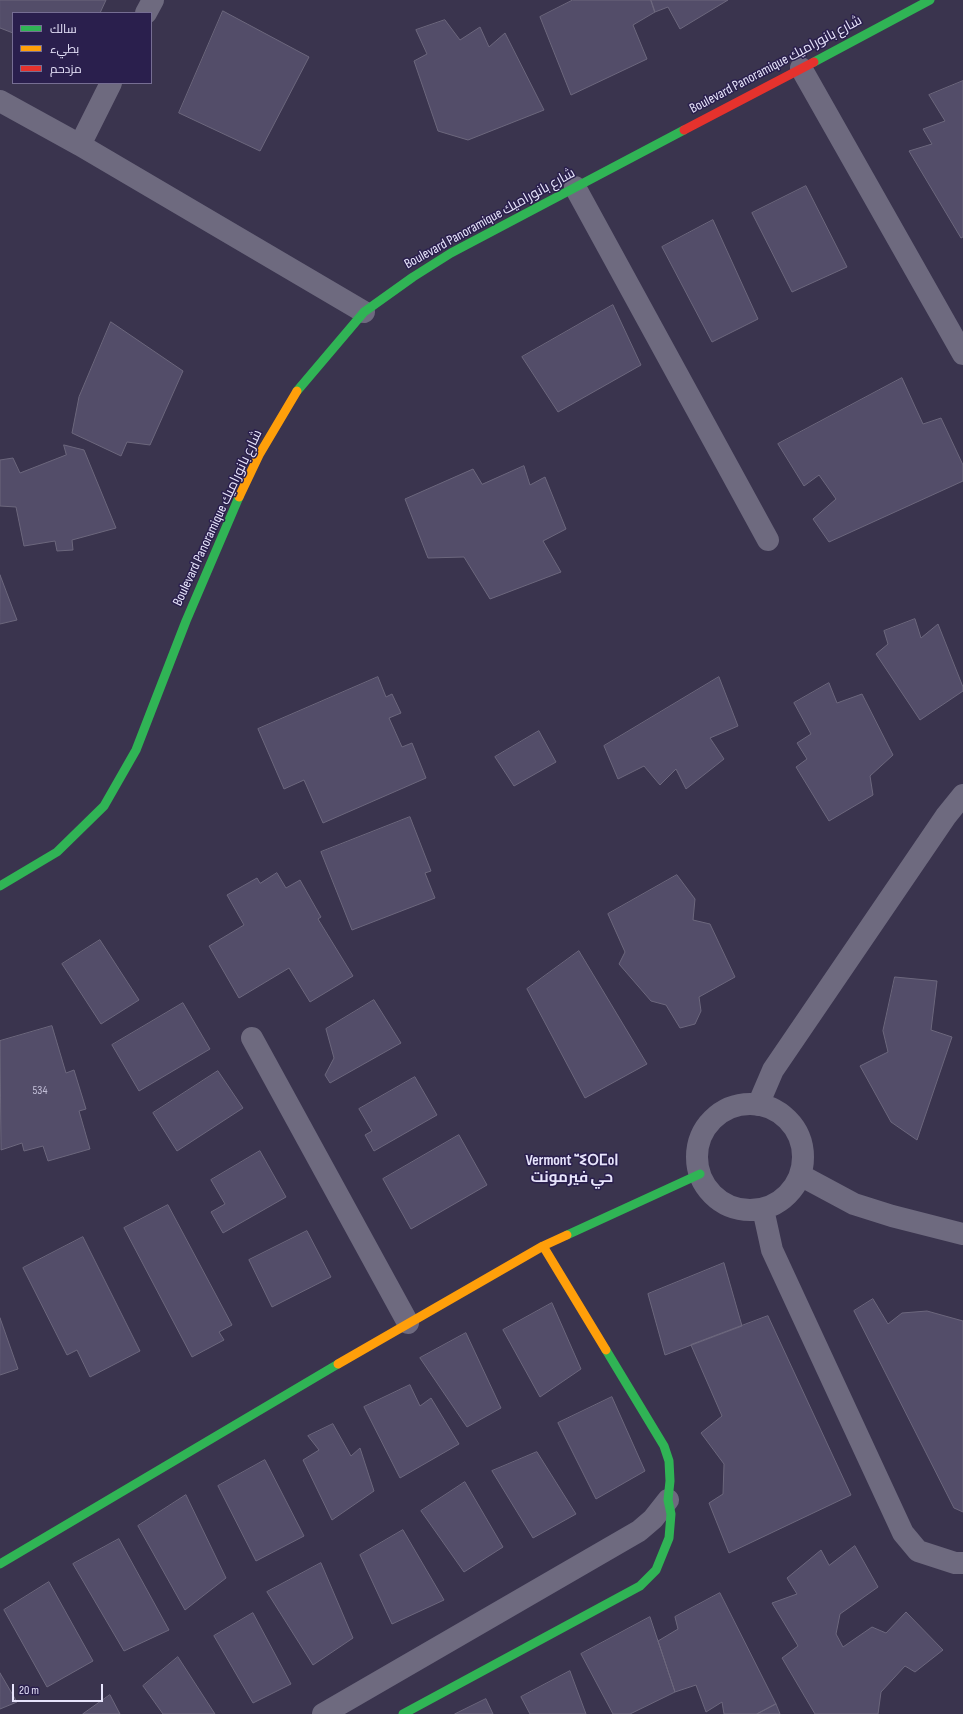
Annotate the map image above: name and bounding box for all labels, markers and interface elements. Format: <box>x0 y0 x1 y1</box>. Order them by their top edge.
legend <box>12 12 152 84</box>
street label: Boulevard Panoramique شارع بانوراميك <box>687 12 865 118</box>
text: سالك <box>50 22 77 37</box>
text: بطيء <box>50 42 79 57</box>
text: مزدحم <box>50 62 82 77</box>
street label: Boulevard Panoramique شارع بانوراميك <box>402 165 578 273</box>
street label: Boulevard Panoramique شارع بانوراميك <box>170 427 266 609</box>
house number: 534 <box>33 1084 47 1098</box>
district label: Vermont ⵯⵉⵔⵎoⵏ حي فيرمونت <box>526 1152 618 1187</box>
scale bar <box>14 1676 105 1702</box>
text: 20 m <box>19 1683 39 1698</box>

